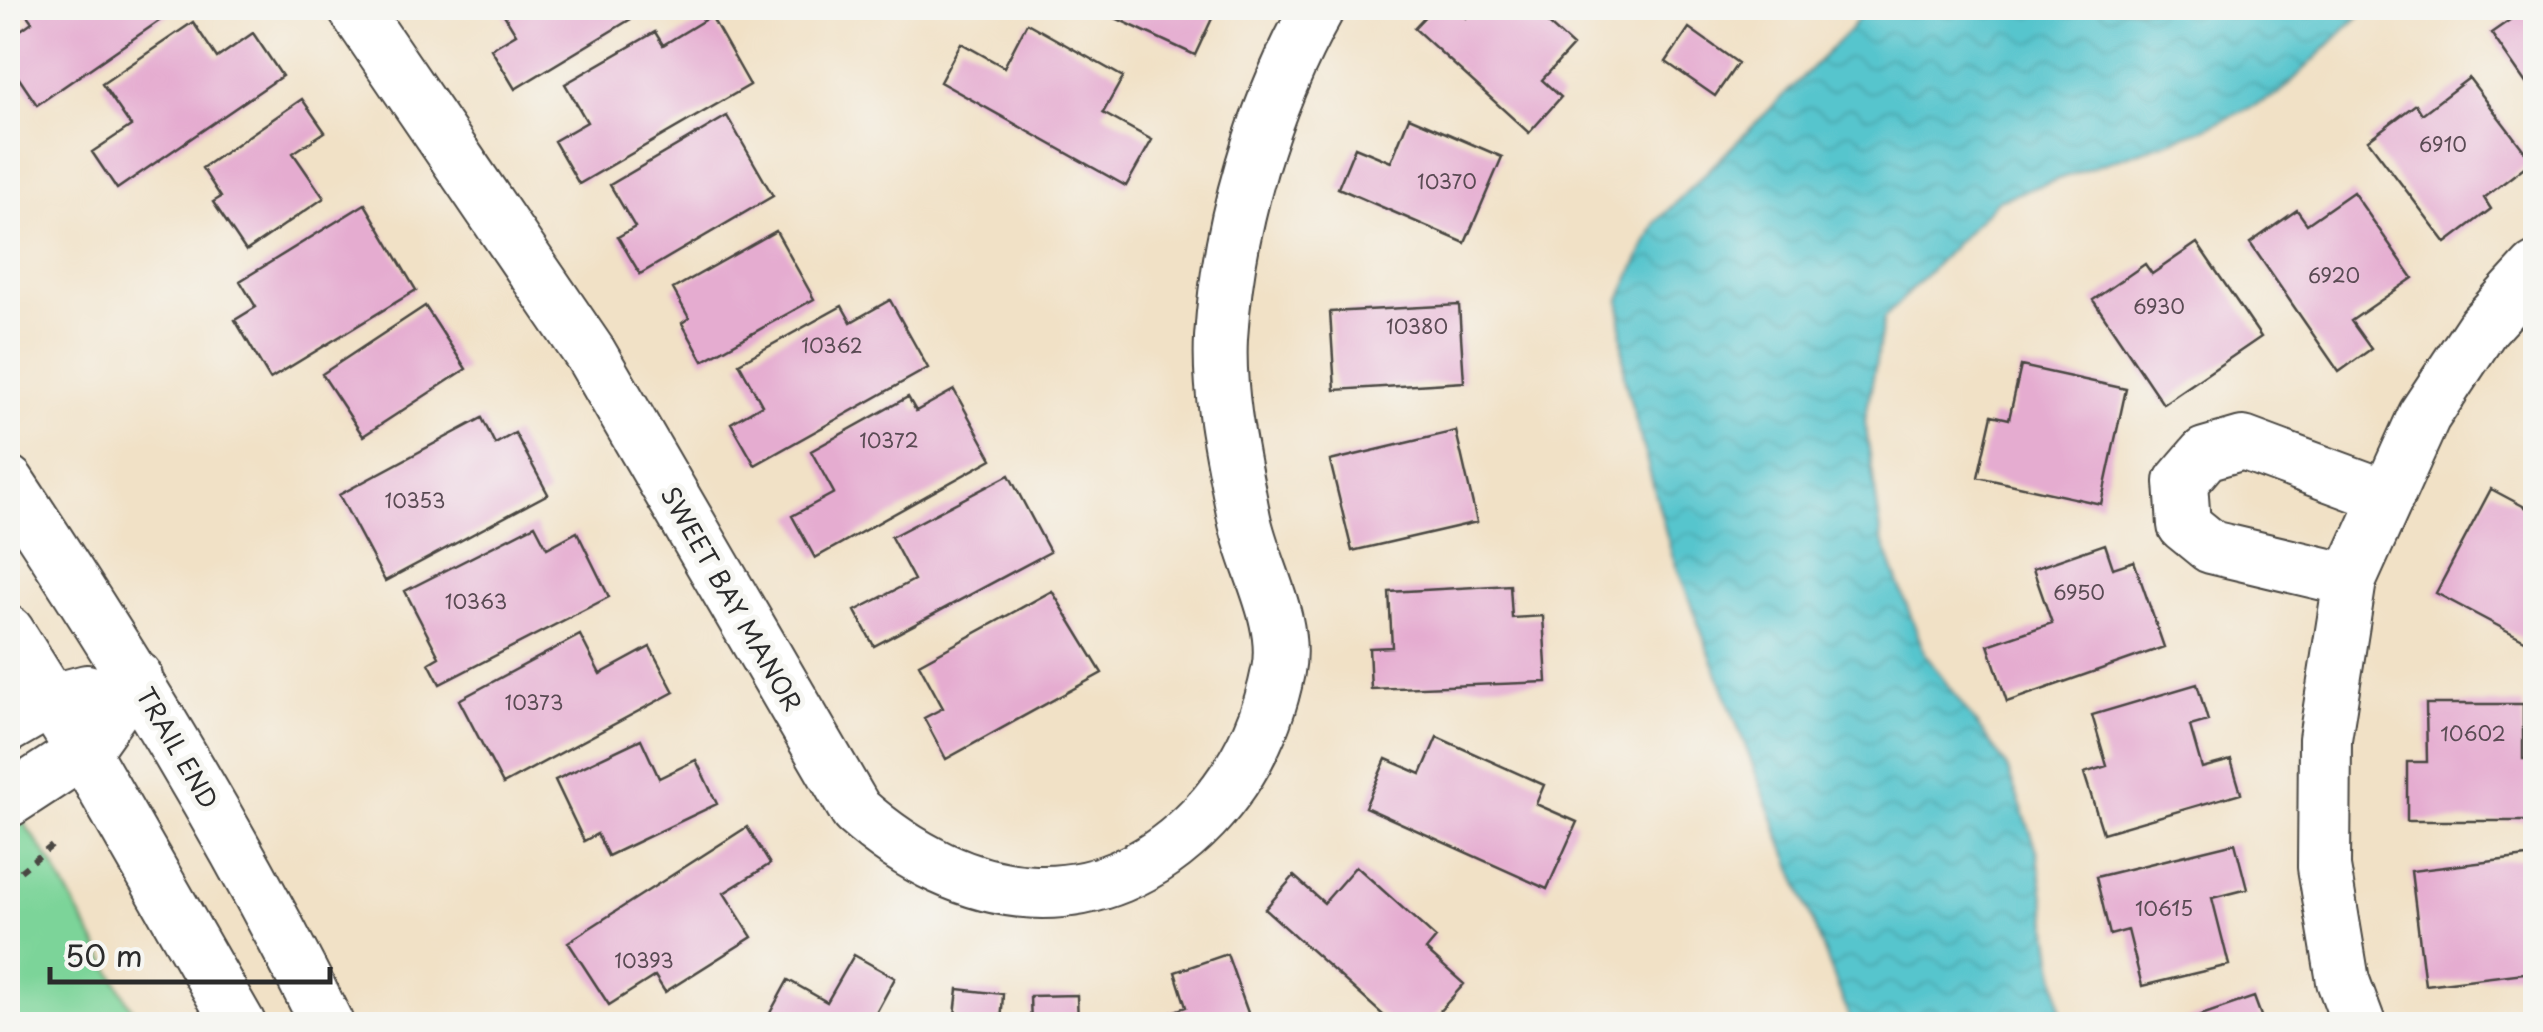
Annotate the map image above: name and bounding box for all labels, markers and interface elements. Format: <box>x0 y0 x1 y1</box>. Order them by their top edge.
house number: 6910 <box>2419 129 2467 159</box>
house number: 10370 <box>1417 166 1477 196</box>
house number: 6920 <box>2308 260 2360 290</box>
house number: 6930 <box>2133 291 2185 321</box>
house number: 10380 <box>1386 311 1448 341</box>
house number: 10362 <box>801 330 863 360</box>
house number: 10372 <box>859 425 919 455</box>
street label: SWEET BAY MANOR <box>652 479 812 718</box>
house number: 10353 <box>385 485 445 515</box>
house number: 6950 <box>2053 577 2105 607</box>
house number: 10363 <box>445 586 507 616</box>
street label: TRAIL END <box>128 679 228 816</box>
house number: 10373 <box>505 687 563 717</box>
house number: 10602 <box>2440 718 2506 748</box>
house number: 10615 <box>2135 893 2193 923</box>
scale bar <box>50 922 330 984</box>
text: 50 m <box>65 932 143 977</box>
house number: 10393 <box>614 945 674 975</box>

